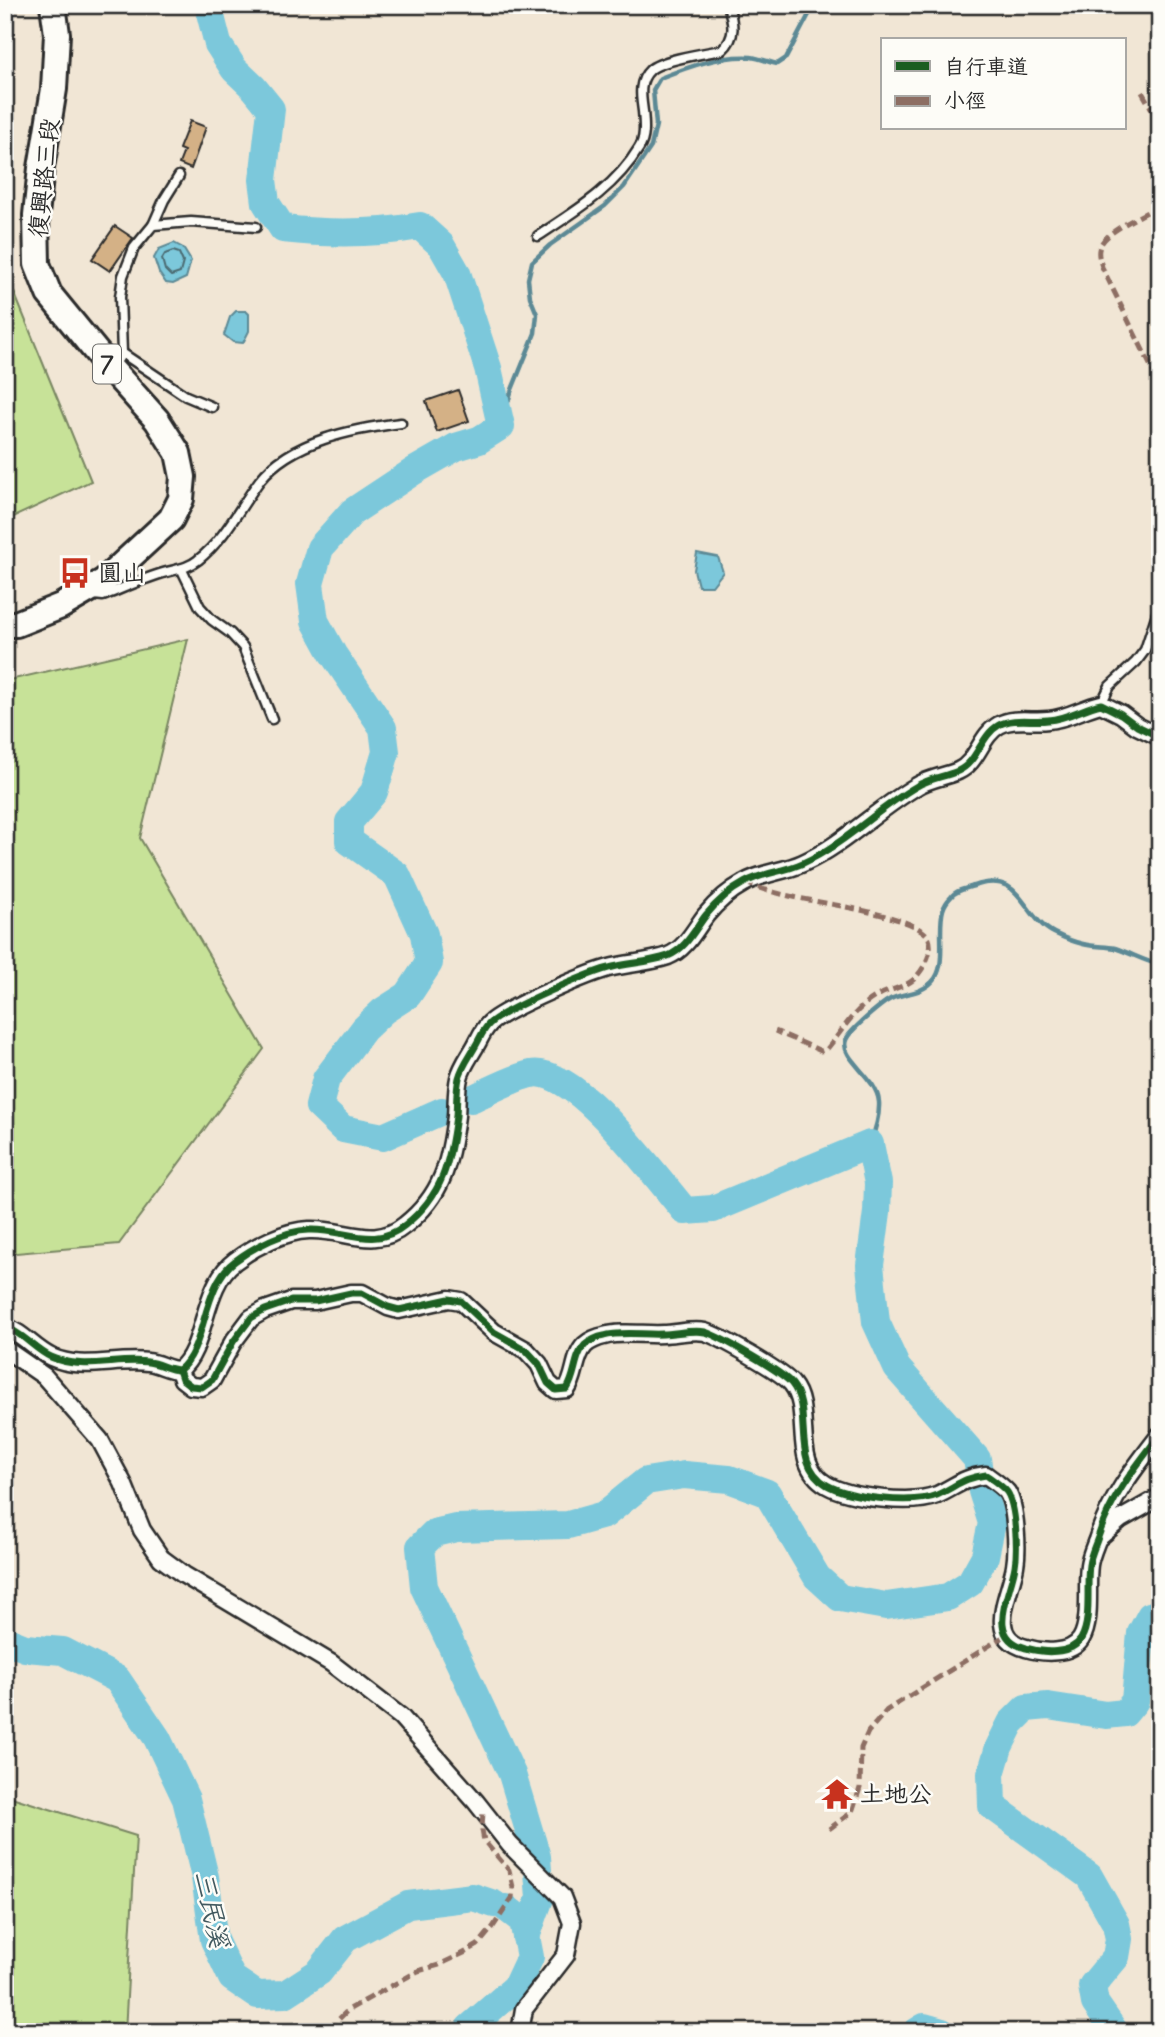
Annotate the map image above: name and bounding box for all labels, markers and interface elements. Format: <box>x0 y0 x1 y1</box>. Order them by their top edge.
legend <box>881 38 1126 130</box>
text: 自行車道 <box>944 54 1028 82</box>
text: 小徑 <box>944 88 986 116</box>
street label: 復興路三段 <box>24 117 67 239</box>
road number: 7 <box>93 344 121 384</box>
bus stop icon: 圓山 <box>58 556 92 590</box>
place label: 圓山 <box>98 559 146 590</box>
temple icon: 土地公 <box>820 1777 854 1811</box>
place label: 土地公 <box>860 1780 932 1811</box>
water label: 三民溪 <box>185 1868 235 1953</box>

